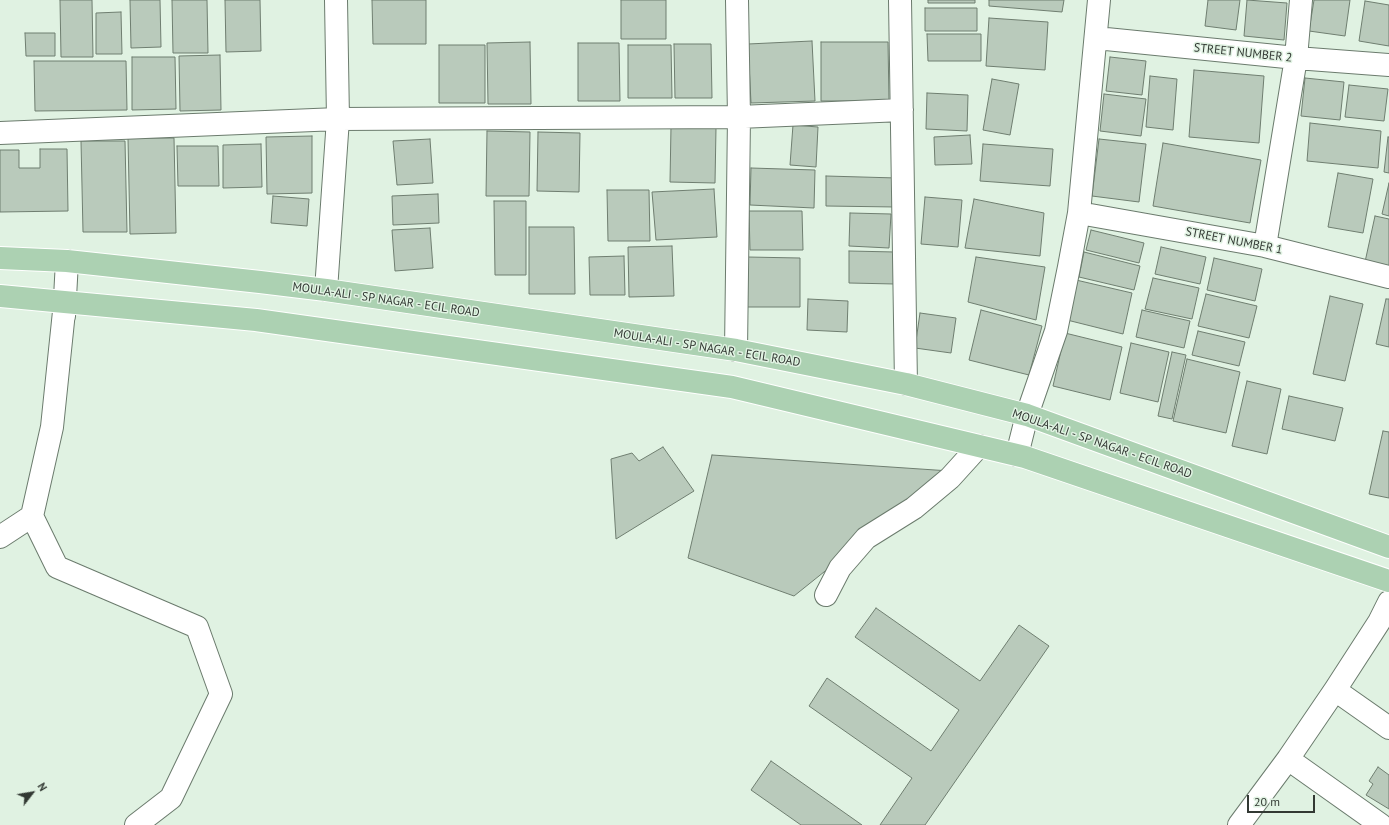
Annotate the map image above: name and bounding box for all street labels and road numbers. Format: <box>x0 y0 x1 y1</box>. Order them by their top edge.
street label: STREET NUMBER 2 <box>1193 41 1293 65</box>
street label: STREET NUMBER 1 <box>1184 225 1284 257</box>
street label: MOULA-ALI - SP NAGAR - ECIL ROAD <box>291 280 481 320</box>
street label: MOULA-ALI - SP NAGAR - ECIL ROAD <box>613 326 801 370</box>
street label: MOULA-ALI - SP NAGAR - ECIL ROAD <box>1010 406 1194 482</box>

